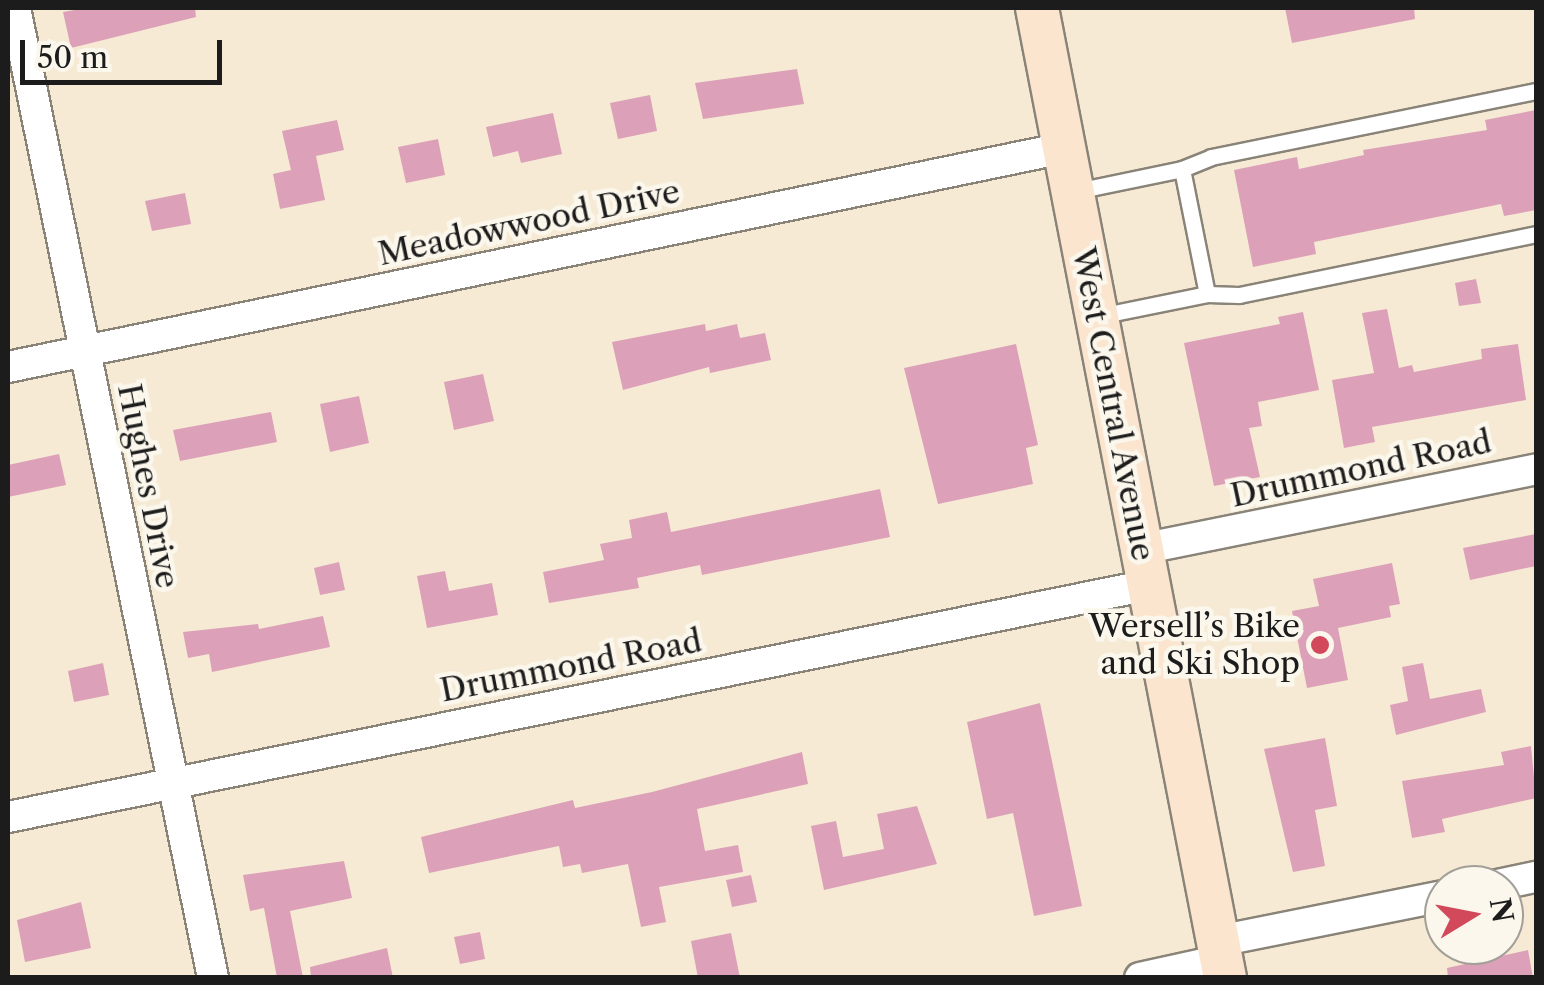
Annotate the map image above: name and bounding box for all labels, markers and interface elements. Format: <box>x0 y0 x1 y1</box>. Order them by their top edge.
scale bar <box>25 20 228 82</box>
text: 50 m <box>37 39 108 76</box>
street label: Meadowwood Drive <box>375 172 683 274</box>
street label: West Central Avenue <box>1064 243 1162 565</box>
street label: Hughes Drive <box>109 381 187 591</box>
street label: Drummond Road <box>1227 423 1495 515</box>
place label: Wersell’s Bike and Ski Shop <box>1089 608 1300 683</box>
street label: Drummond Road <box>437 622 705 710</box>
marker: Wersell’s Bike and Ski Shop <box>1309 634 1331 656</box>
north arrow <box>1424 865 1524 965</box>
text: N <box>1483 895 1520 925</box>

